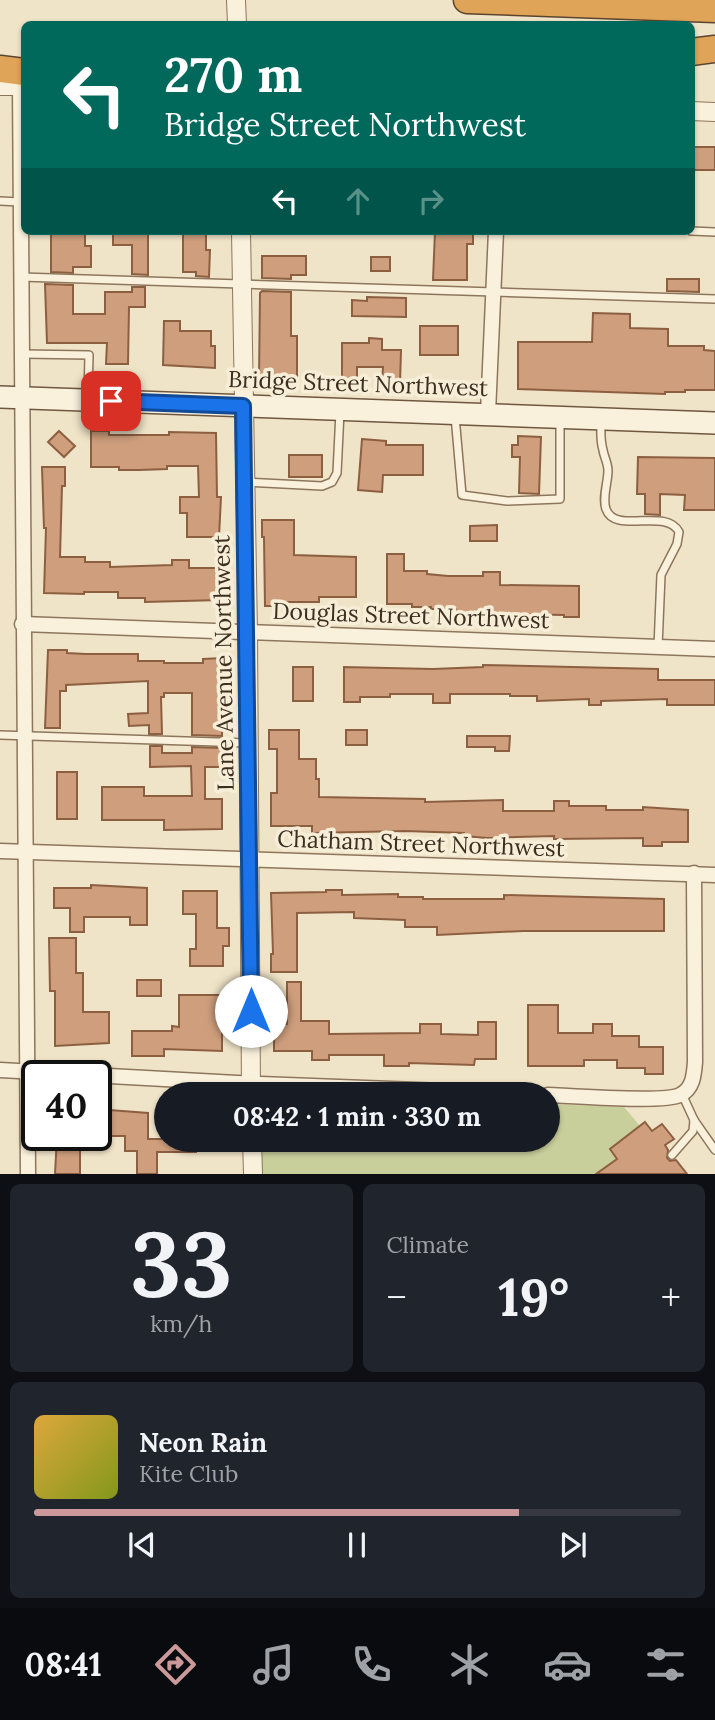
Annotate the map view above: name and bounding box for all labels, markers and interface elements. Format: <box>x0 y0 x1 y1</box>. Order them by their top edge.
text: 270 m <box>164 43 302 105</box>
icon: left <box>49 49 140 140</box>
text: Bridge Street Northwest <box>164 104 526 145</box>
icon: left <box>266 182 304 220</box>
icon: ahead <box>339 182 377 220</box>
icon: right <box>412 182 450 220</box>
street label: Bridge Street Northwest <box>227 364 489 402</box>
pin <box>81 371 141 431</box>
icon: arrive <box>92 382 130 420</box>
street label: Lane Avenue Northwest <box>206 535 240 791</box>
street label: Douglas Street Northwest <box>272 596 550 634</box>
street label: Chatham Street Northwest <box>277 823 565 863</box>
position arrow <box>214 974 288 1048</box>
speed limit sign: 40 <box>21 1060 112 1151</box>
text: 08:42 · 1 min · 330 m <box>233 1100 481 1133</box>
text: 33 <box>130 1205 232 1322</box>
text: Climate <box>387 1230 469 1259</box>
text: 19° <box>498 1264 569 1330</box>
text: − <box>387 1273 407 1321</box>
text: + <box>661 1273 681 1321</box>
text: km/h <box>150 1309 212 1338</box>
text: Neon Rain <box>139 1426 267 1459</box>
text: Kite Club <box>139 1459 238 1488</box>
icon: previous <box>123 1526 161 1564</box>
icon: pause <box>338 1526 376 1564</box>
icon: next <box>554 1526 592 1564</box>
icon: directions <box>151 1640 200 1689</box>
icon: music <box>249 1640 298 1689</box>
icon: phone <box>347 1640 396 1689</box>
icon: climate <box>445 1640 494 1689</box>
icon: car <box>543 1640 592 1689</box>
icon: filters <box>641 1640 690 1689</box>
text: 08:41 <box>25 1644 102 1685</box>

